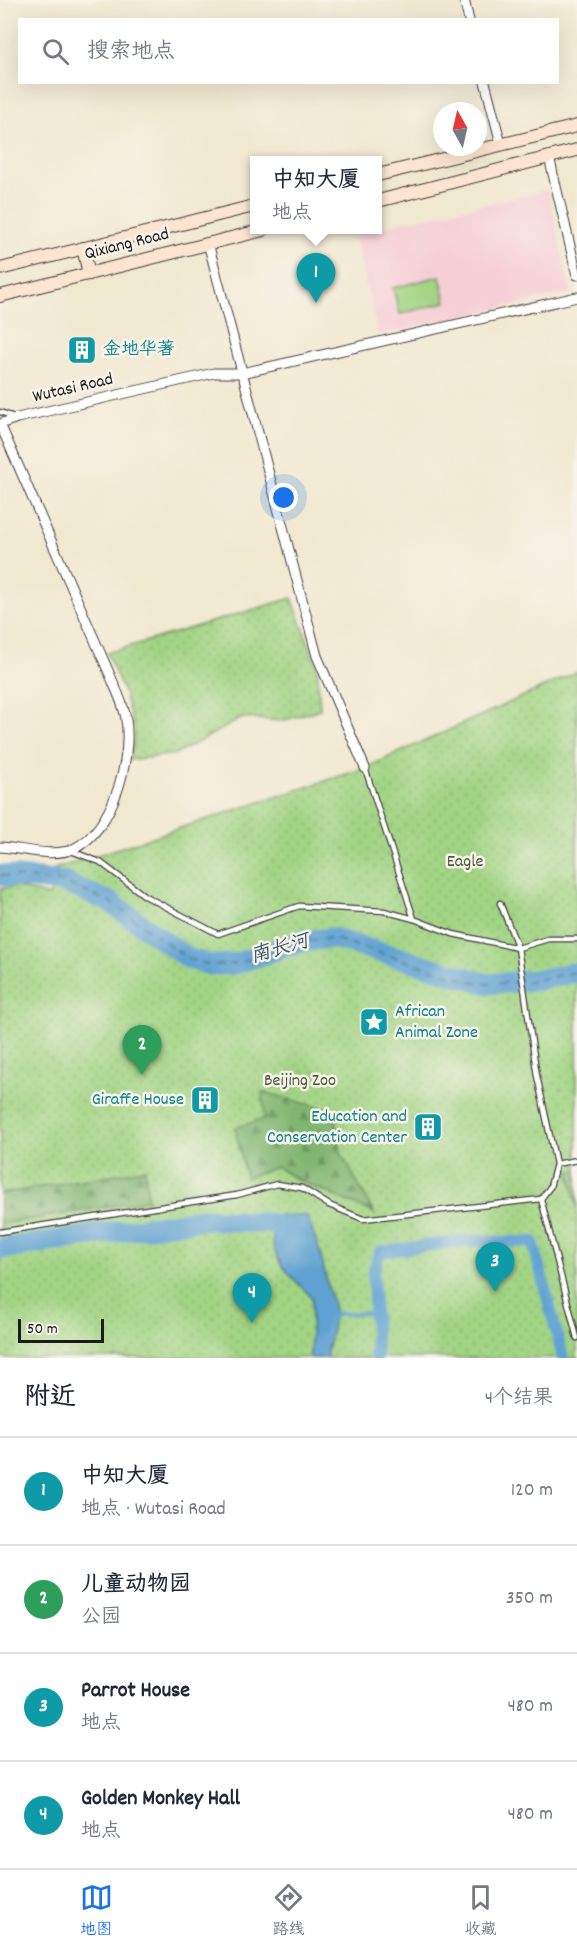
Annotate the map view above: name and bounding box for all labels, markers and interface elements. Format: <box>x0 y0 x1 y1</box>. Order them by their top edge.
search box <box>18 18 559 84</box>
icon: search <box>39 35 72 68</box>
text: 搜索地点 <box>87 37 175 68</box>
north arrow <box>433 102 487 156</box>
popup <box>250 156 382 234</box>
text: 中知大厦 <box>272 166 360 197</box>
text: 地点 <box>272 200 312 228</box>
street label: Qixiang Road <box>82 222 172 268</box>
pin: 1 <box>296 254 336 303</box>
building icon: 金地华著 <box>66 334 98 366</box>
place label: 金地华著 <box>103 338 175 363</box>
street label: Wutasi Road <box>30 368 116 410</box>
your location <box>269 483 298 512</box>
park label: Eagle <box>447 850 483 875</box>
water label: 南长河 <box>247 927 316 972</box>
place label: African Animal Zone <box>395 1000 478 1046</box>
place icon: African Animal Zone <box>358 1006 390 1038</box>
pin: 2 <box>122 1026 162 1075</box>
park label: Beijing Zoo <box>264 1069 336 1094</box>
building icon: Giraffe House <box>189 1084 221 1116</box>
place label: Giraffe House <box>92 1088 184 1113</box>
place label: Education and Conservation Center <box>267 1105 407 1151</box>
building icon: Education and Conservation Center <box>412 1111 444 1143</box>
pin: 3 <box>476 1242 514 1292</box>
pin: 4 <box>232 1274 272 1323</box>
scale bar <box>18 1316 104 1344</box>
text: 50 m <box>27 1318 58 1341</box>
text: 附近 <box>24 1380 76 1417</box>
text: 4个结果 <box>485 1385 553 1413</box>
text: 中知大厦 <box>81 1462 169 1493</box>
text: 1 <box>41 1477 46 1505</box>
text: 120 m <box>511 1477 553 1505</box>
text: 地点 · Wutasi Road <box>81 1496 226 1524</box>
text: 儿童动物园 <box>81 1570 191 1601</box>
text: 2 <box>39 1585 48 1613</box>
text: 350 m <box>506 1585 553 1613</box>
text: 公园 <box>81 1604 121 1632</box>
text: Parrot House <box>81 1676 190 1707</box>
text: 3 <box>39 1693 48 1721</box>
text: 480 m <box>507 1693 553 1721</box>
text: 地点 <box>81 1710 121 1738</box>
text: Golden Monkey Hall <box>81 1784 240 1815</box>
text: 4 <box>39 1801 48 1829</box>
text: 480 m <box>507 1801 553 1829</box>
text: 地点 <box>81 1818 121 1846</box>
tab: 地图 <box>80 1881 113 1942</box>
tab: 路线 <box>272 1881 305 1942</box>
tab: 收藏 <box>464 1881 497 1942</box>

